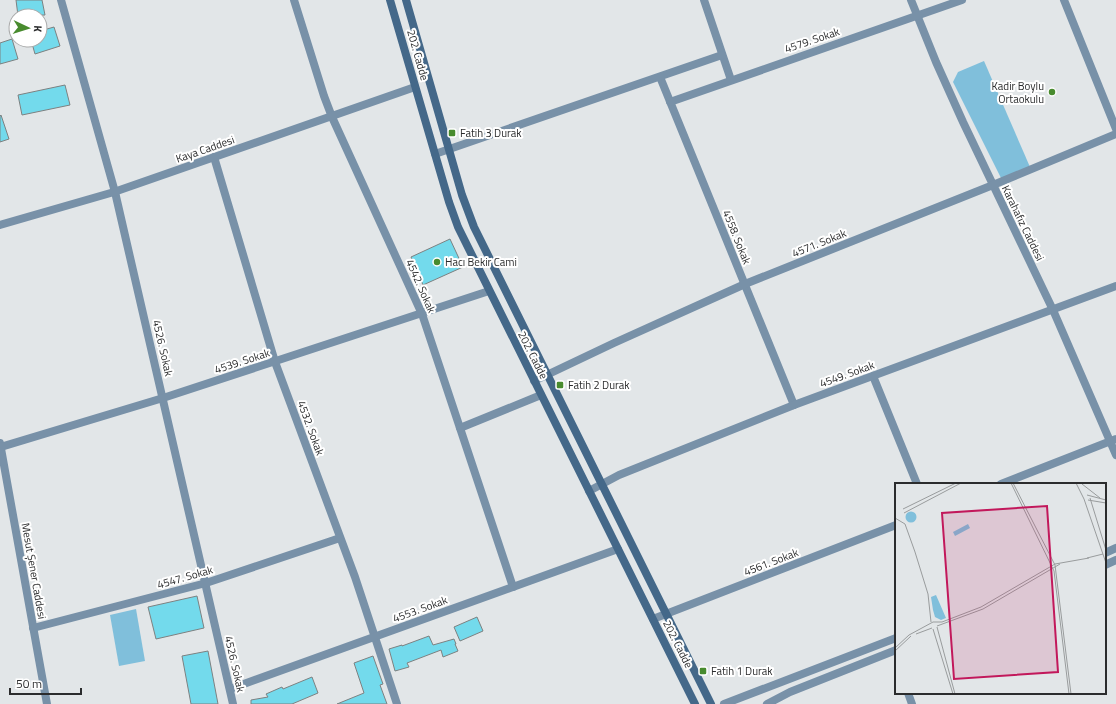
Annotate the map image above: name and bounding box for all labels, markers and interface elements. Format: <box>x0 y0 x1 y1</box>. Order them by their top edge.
north arrow <box>8 8 48 48</box>
street label: 4579. Sokak <box>782 23 842 57</box>
text: K <box>30 25 46 33</box>
street label: 202. Cadde <box>403 28 433 83</box>
place label: Kadir Boylu Ortaokulu <box>992 78 1044 107</box>
marker: Kadir Boylu Ortaokulu <box>1047 87 1057 97</box>
place label: Fatih 3 Durak <box>460 125 522 141</box>
marker: Fatih 3 Durak <box>447 128 457 138</box>
street label: Kaya Caddesi <box>174 131 236 167</box>
street label: Karahafız Caddesi <box>998 183 1048 263</box>
street label: 4558. Sokak <box>719 207 755 267</box>
street label: 4571. Sokak <box>789 225 849 261</box>
place label: Hacı Bekir Cami <box>445 254 517 270</box>
street label: 4542. Sokak <box>402 257 440 316</box>
marker: Hacı Bekir Cami <box>432 257 442 267</box>
street label: 4526. Sokak <box>149 318 177 378</box>
street label: 202. Cadde <box>514 328 552 382</box>
street label: 4539. Sokak <box>212 344 272 377</box>
street label: 4549. Sokak <box>817 356 877 391</box>
place label: Fatih 2 Durak <box>568 377 630 393</box>
marker: Fatih 2 Durak <box>555 380 565 390</box>
street label: 4532. Sokak <box>294 398 329 458</box>
inset map <box>895 483 1106 694</box>
street label: Mesut Şener Caddesi <box>18 522 50 620</box>
street label: 4561. Sokak <box>741 544 801 580</box>
street label: 4547. Sokak <box>155 561 215 593</box>
street label: 4553. Sokak <box>390 591 450 626</box>
street label: 202. Cadde <box>659 617 697 671</box>
street label: 4526. Sokak <box>221 634 249 694</box>
place label: Fatih 1 Durak <box>711 663 773 679</box>
marker: Fatih 1 Durak <box>698 666 708 676</box>
scale bar <box>10 670 81 696</box>
text: 50 m <box>16 674 42 693</box>

